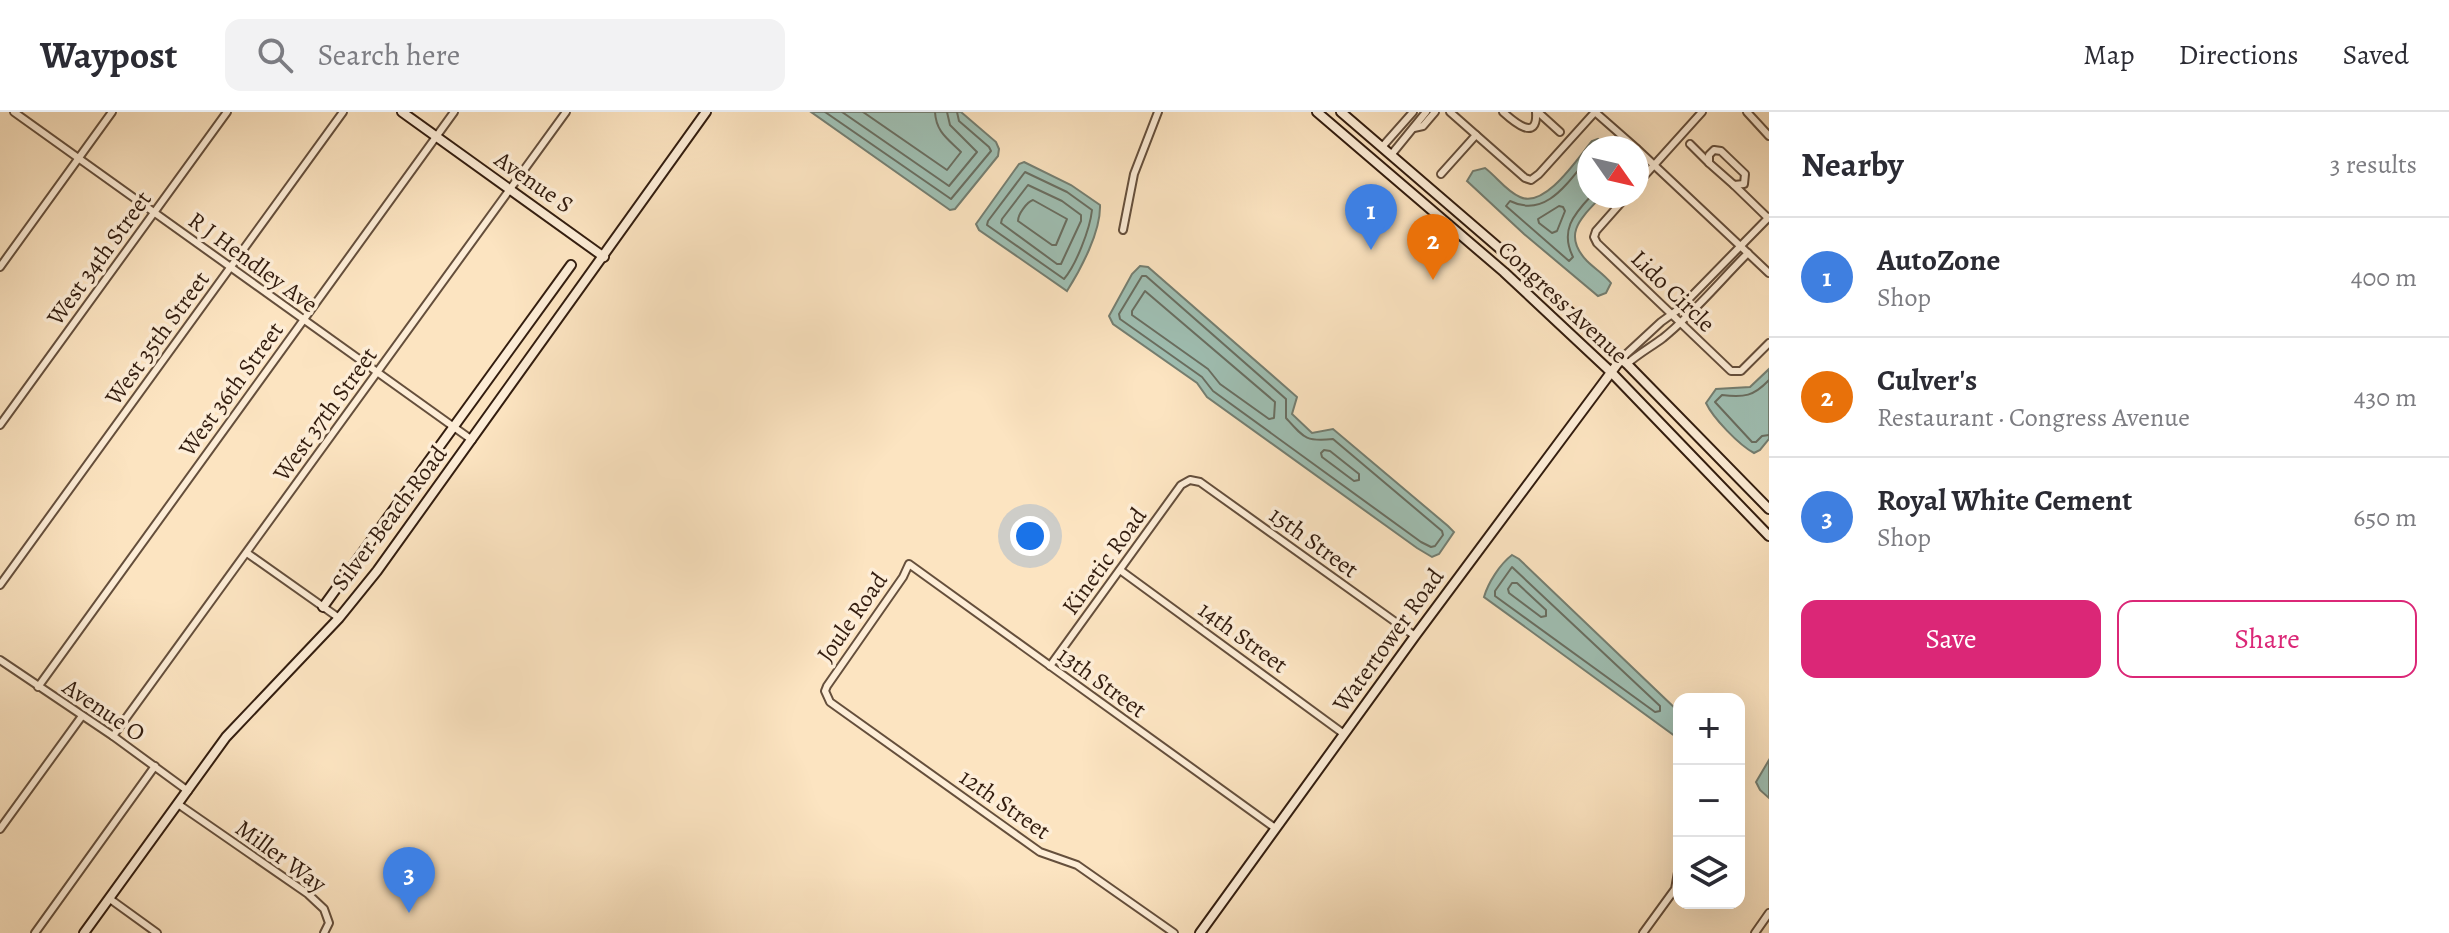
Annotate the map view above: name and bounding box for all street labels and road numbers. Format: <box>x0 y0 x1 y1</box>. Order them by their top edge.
street label: Avenue S <box>488 143 580 221</box>
street label: West 34th Street <box>39 184 159 333</box>
street label: R J Hendley Ave <box>182 204 324 320</box>
street label: Congress Avenue <box>1491 233 1635 371</box>
street label: Lido Circle <box>1624 243 1722 339</box>
street label: West 35th Street <box>97 264 217 412</box>
street label: West 36th Street <box>171 315 291 464</box>
street label: West 37th Street <box>265 341 384 488</box>
street label: Silver Beach Road <box>324 439 454 597</box>
street label: 15th Street <box>1263 499 1365 585</box>
street label: Kinetic Road <box>1054 501 1154 621</box>
street label: Watertower Road <box>1324 562 1451 719</box>
street label: Joule Road <box>809 565 895 668</box>
street label: 14th Street <box>1192 594 1294 680</box>
street label: 13th Street <box>1051 639 1153 725</box>
street label: Avenue O <box>56 670 151 749</box>
street label: 12th Street <box>953 761 1057 847</box>
street label: Miller Way <box>229 812 333 900</box>

